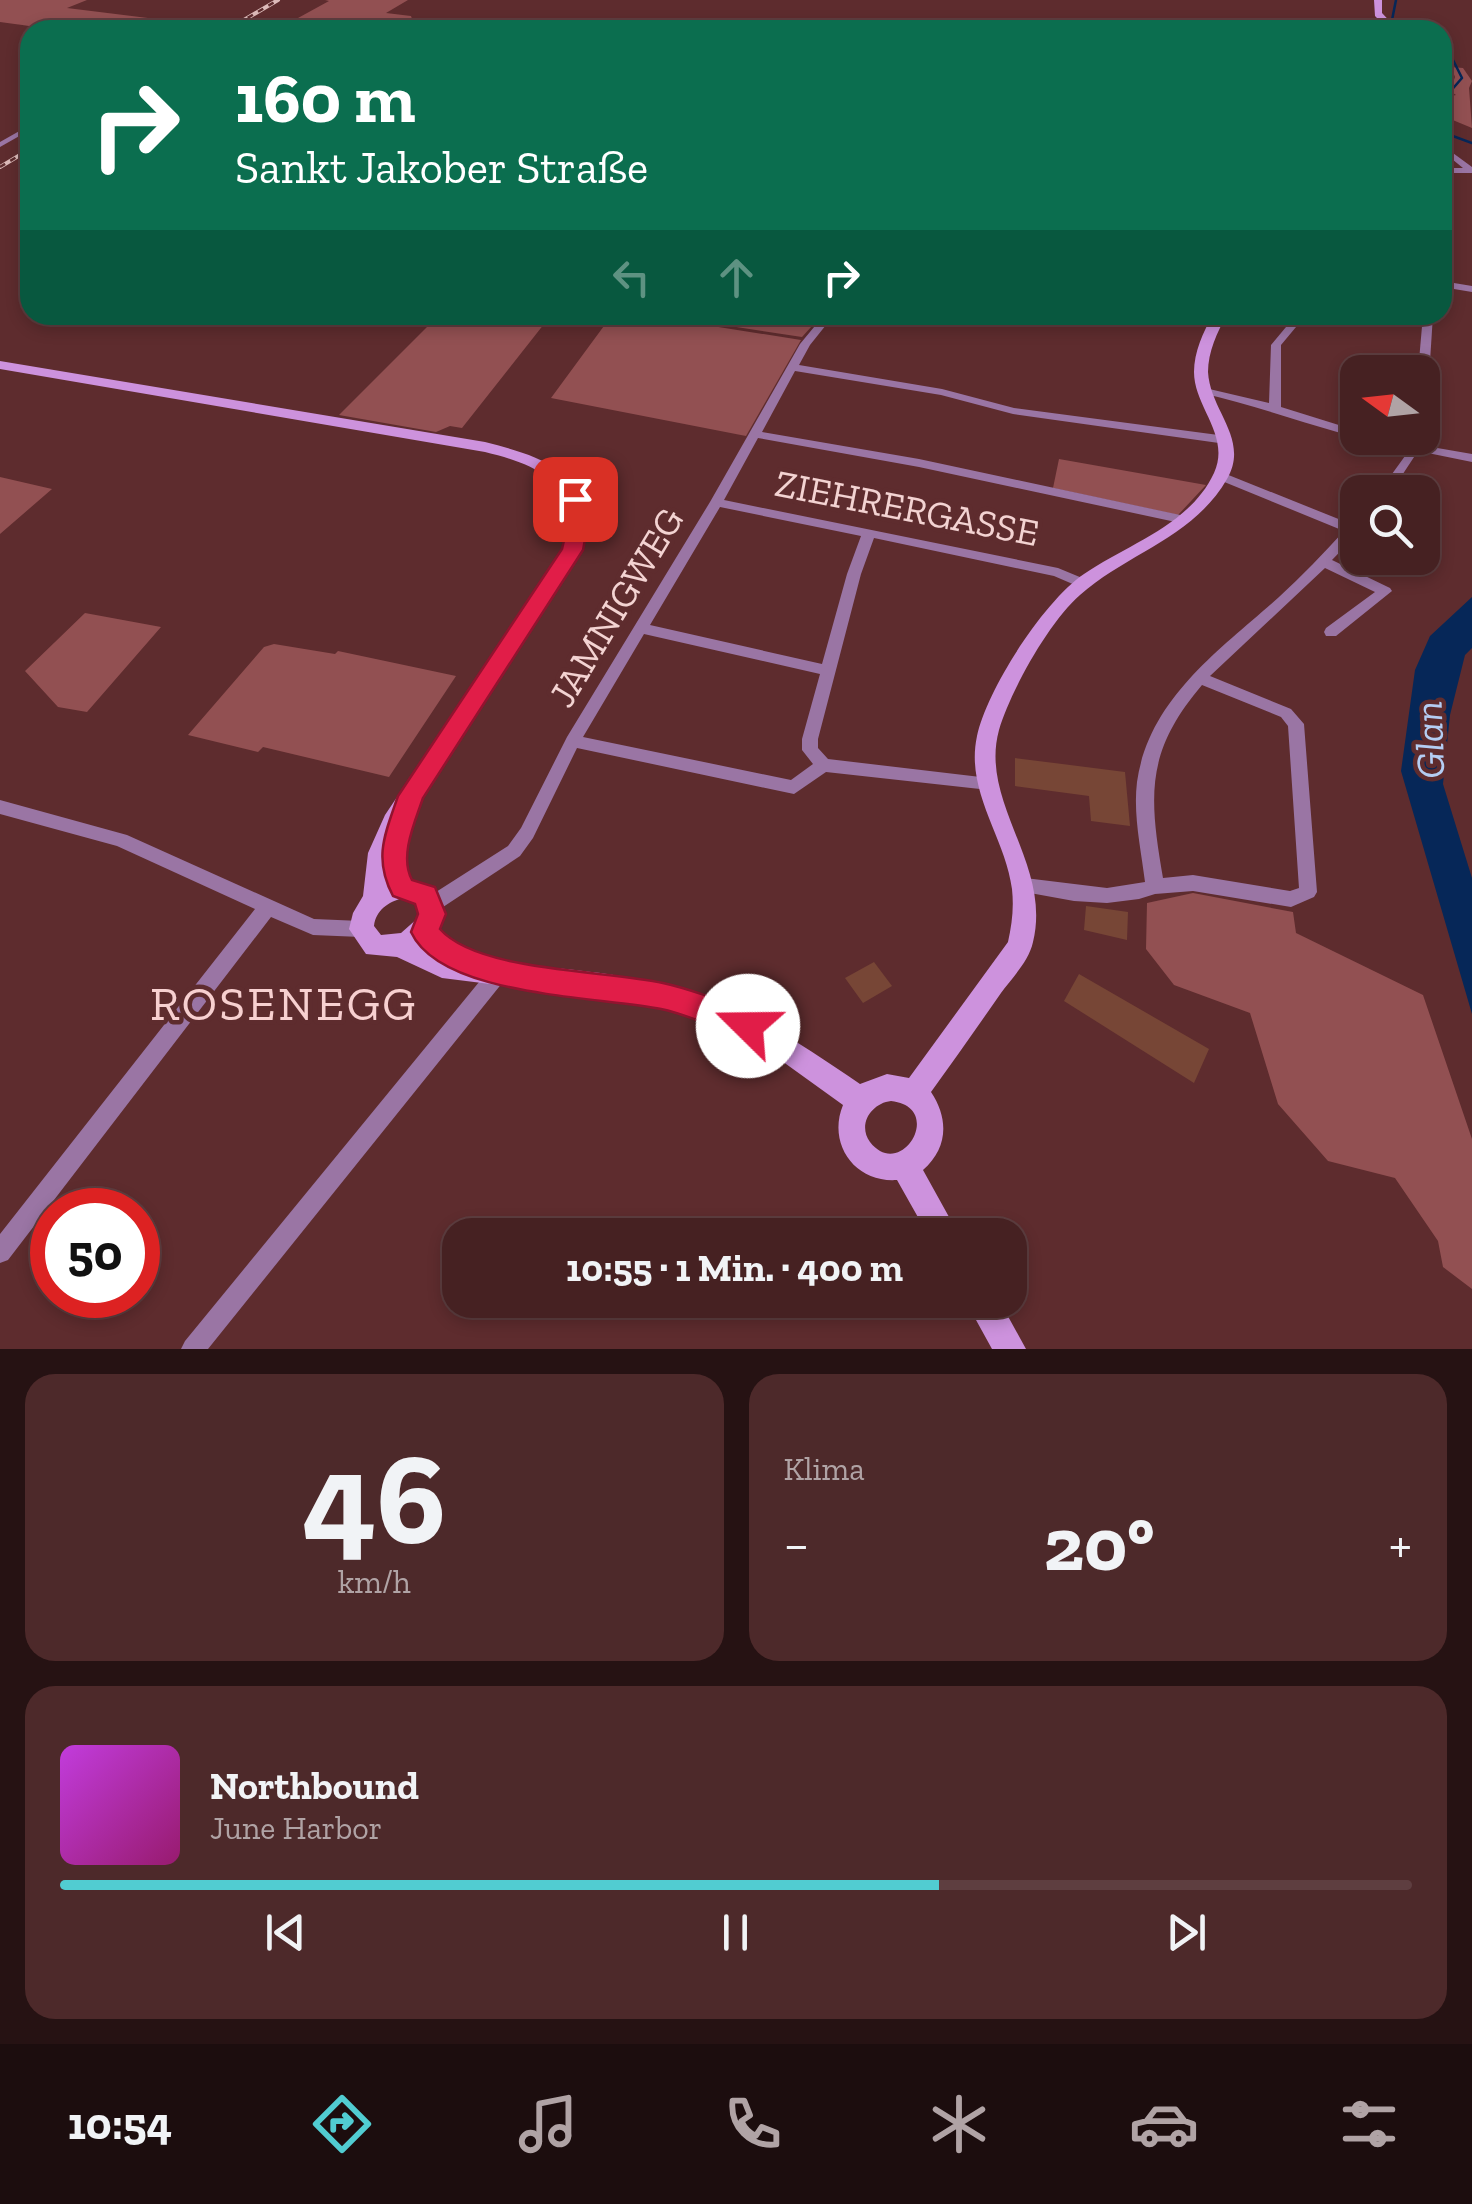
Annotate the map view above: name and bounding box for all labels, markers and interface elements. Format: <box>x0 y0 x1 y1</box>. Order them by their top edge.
text: 160 m <box>235 56 416 140</box>
icon: right <box>70 60 200 190</box>
text: Sankt Jakober Straße <box>235 141 648 195</box>
icon: left <box>604 250 659 305</box>
icon: ahead <box>709 250 764 305</box>
icon: right <box>814 250 869 305</box>
north arrow <box>1340 355 1440 455</box>
map controls <box>1340 355 1440 575</box>
pin <box>533 457 618 542</box>
street label: ZIEHRERGASSE <box>771 460 1043 556</box>
icon: arrive <box>548 472 603 527</box>
button: search <box>1340 475 1440 575</box>
street label: JAMNIGWEG <box>539 499 693 715</box>
water label: Glan <box>1404 700 1454 780</box>
position arrow <box>696 974 800 1078</box>
district label: ROSENEGG <box>150 975 418 1032</box>
speed limit sign: 50 <box>30 1188 160 1318</box>
text: 10:55 · 1 Min. · 400 m <box>566 1245 903 1291</box>
text: 46 <box>302 1420 446 1576</box>
text: Klima <box>784 1450 865 1488</box>
text: 20° <box>1044 1499 1154 1589</box>
text: − <box>784 1511 809 1577</box>
text: + <box>1389 1511 1412 1577</box>
text: km/h <box>338 1563 411 1601</box>
text: Northbound <box>210 1763 419 1809</box>
text: June Harbor <box>210 1809 382 1847</box>
icon: previous <box>258 1905 313 1960</box>
icon: pause <box>708 1905 763 1960</box>
icon: next <box>1159 1905 1214 1960</box>
icon: directions <box>307 2089 377 2159</box>
icon: music <box>513 2089 583 2159</box>
icon: phone <box>718 2089 788 2159</box>
icon: climate <box>924 2089 994 2159</box>
icon: car <box>1129 2089 1199 2159</box>
icon: filters <box>1334 2089 1404 2159</box>
text: 10:54 <box>68 2097 172 2151</box>

